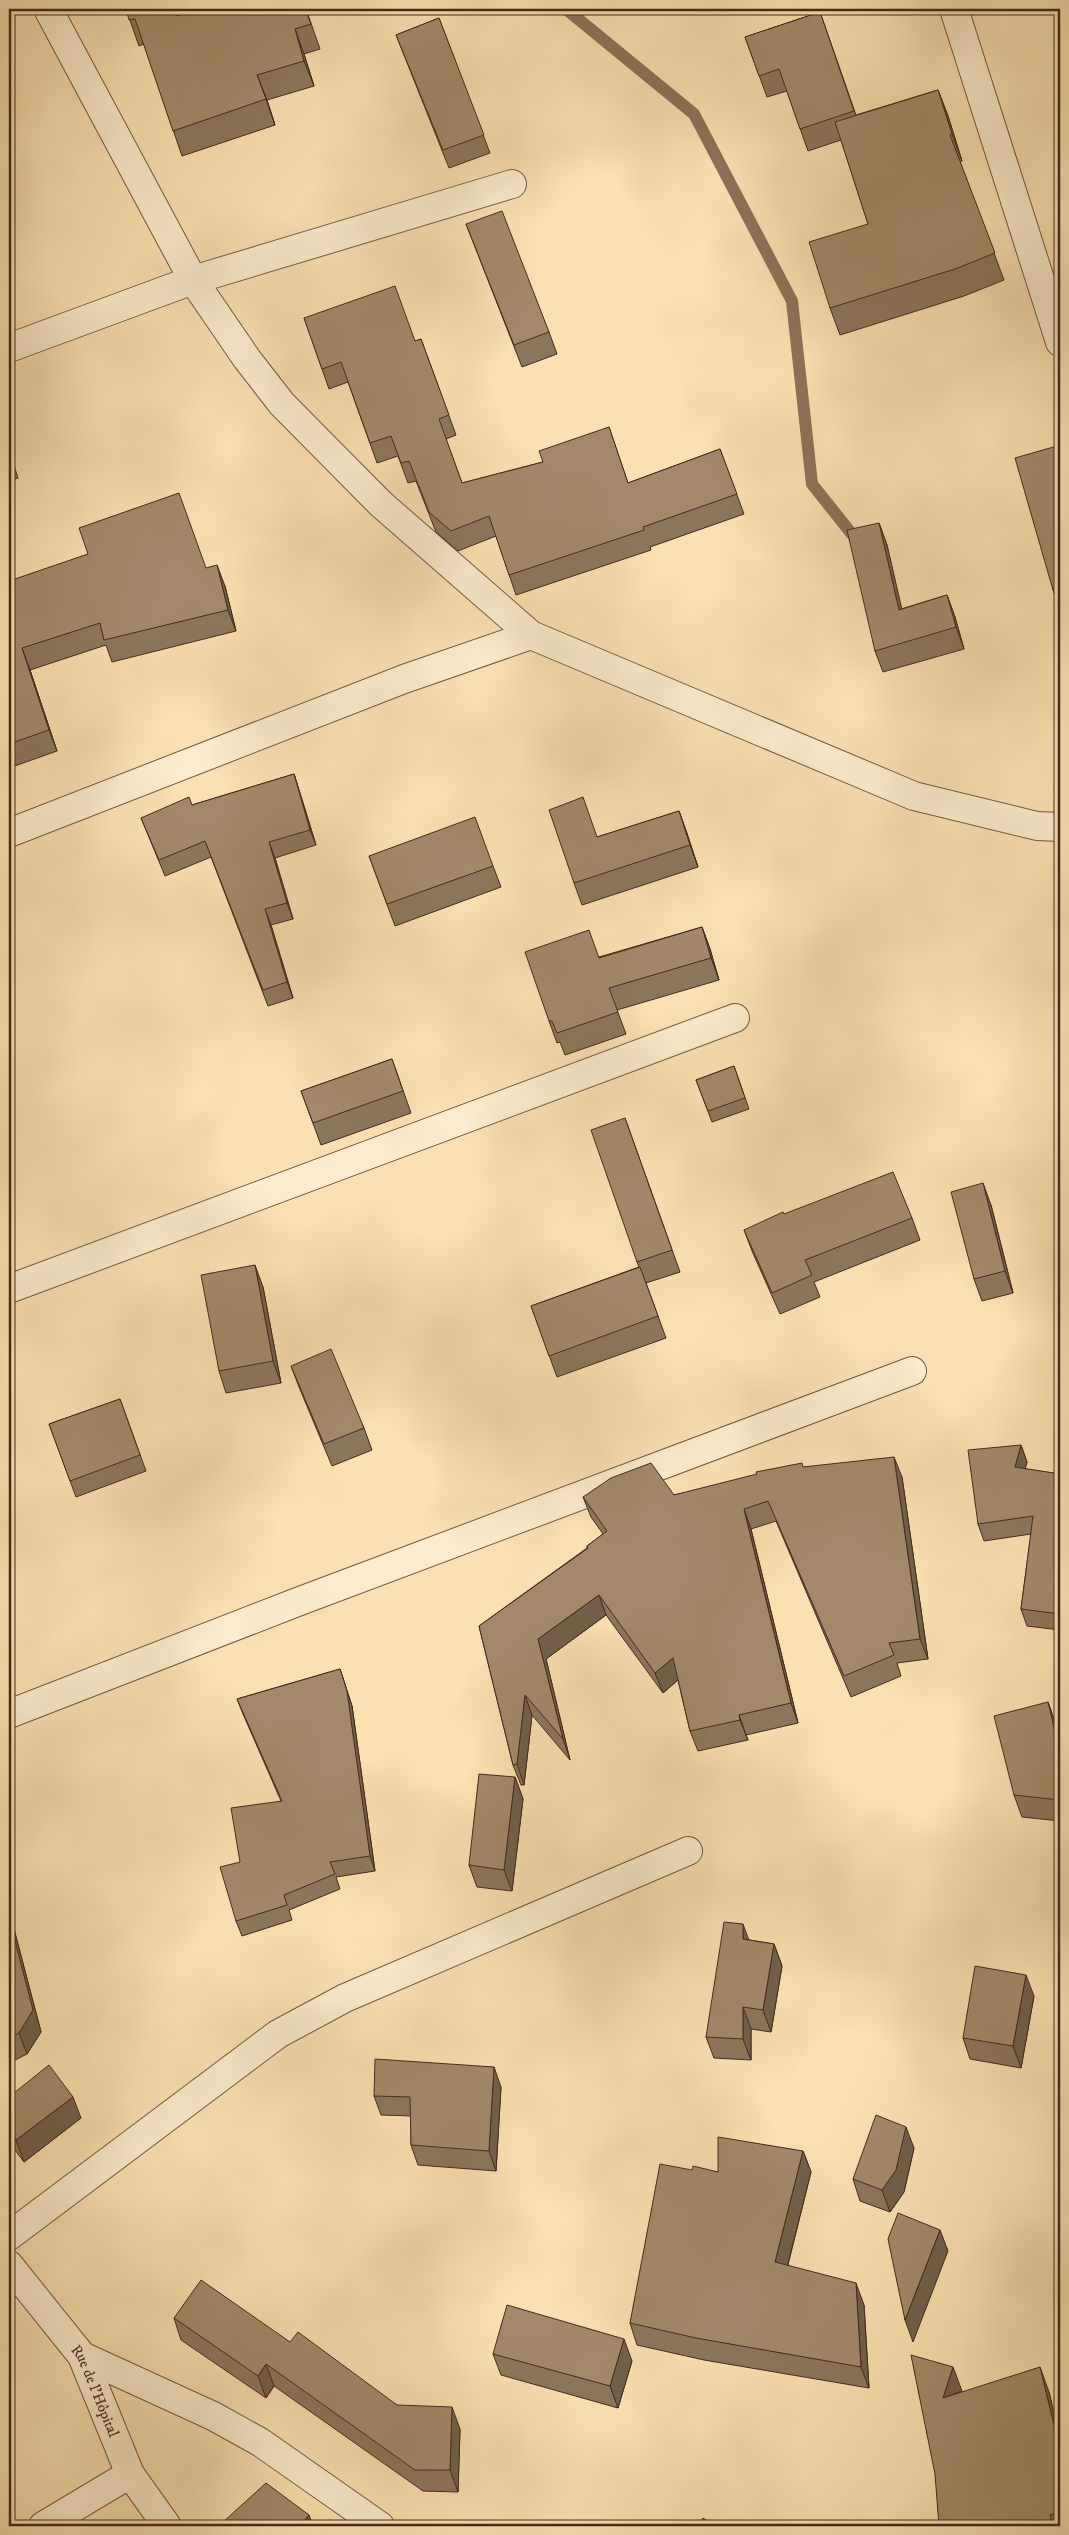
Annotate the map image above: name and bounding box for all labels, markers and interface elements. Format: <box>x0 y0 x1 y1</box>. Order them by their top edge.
street label: Rue de l'Hôpital <box>67 2341 124 2440</box>

